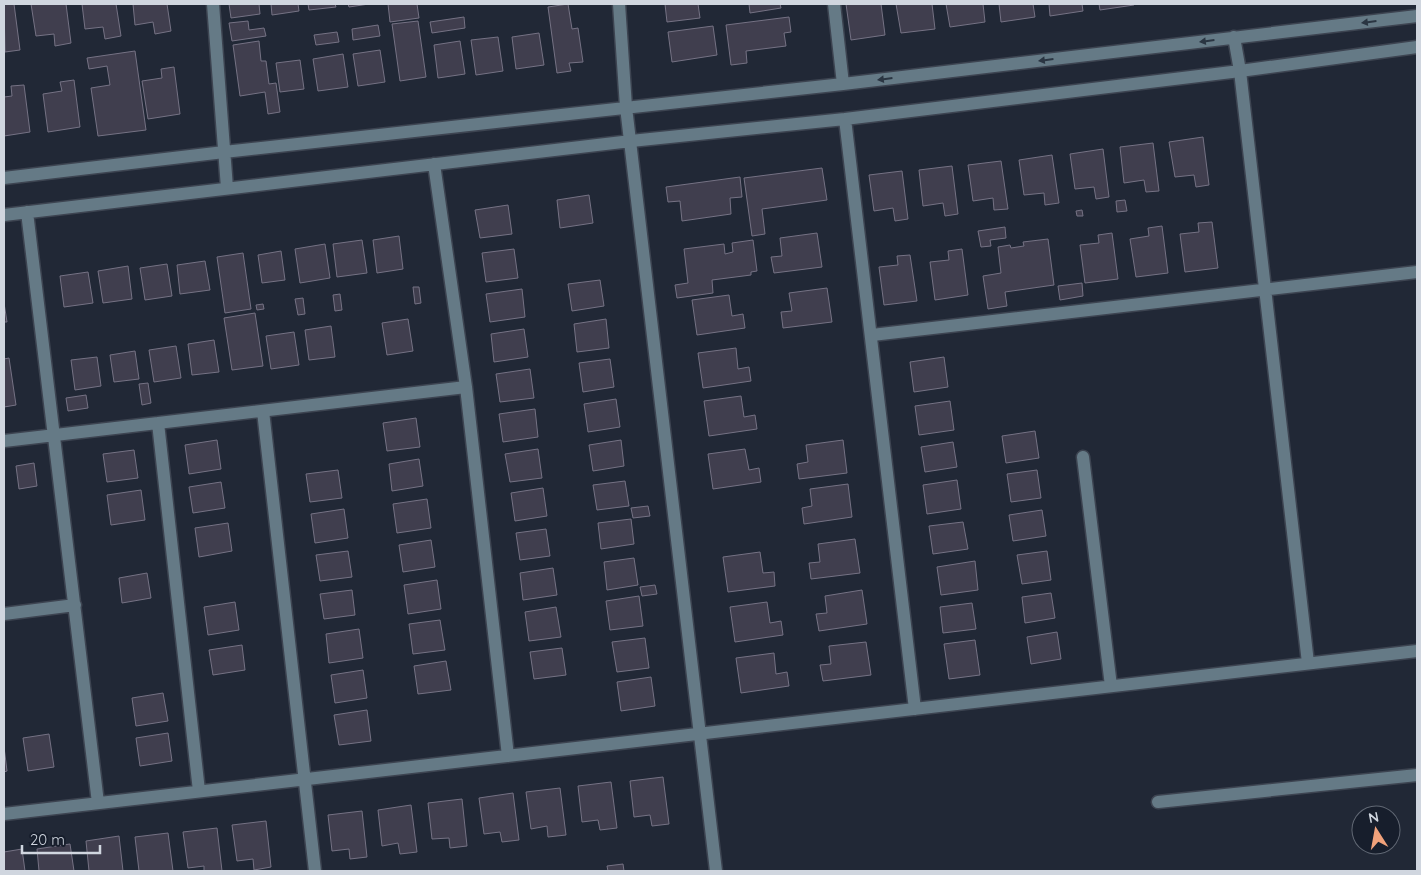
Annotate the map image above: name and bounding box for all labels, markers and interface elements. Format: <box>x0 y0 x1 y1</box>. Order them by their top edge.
one-way arrow <box>1361 18 1377 26</box>
one-way arrow <box>1199 37 1215 45</box>
one-way arrow <box>1038 56 1054 64</box>
one-way arrow <box>876 75 892 83</box>
north arrow <box>1351 805 1401 855</box>
text: N <box>1367 807 1380 827</box>
scale bar <box>22 822 100 854</box>
text: 20 m <box>30 830 65 849</box>

